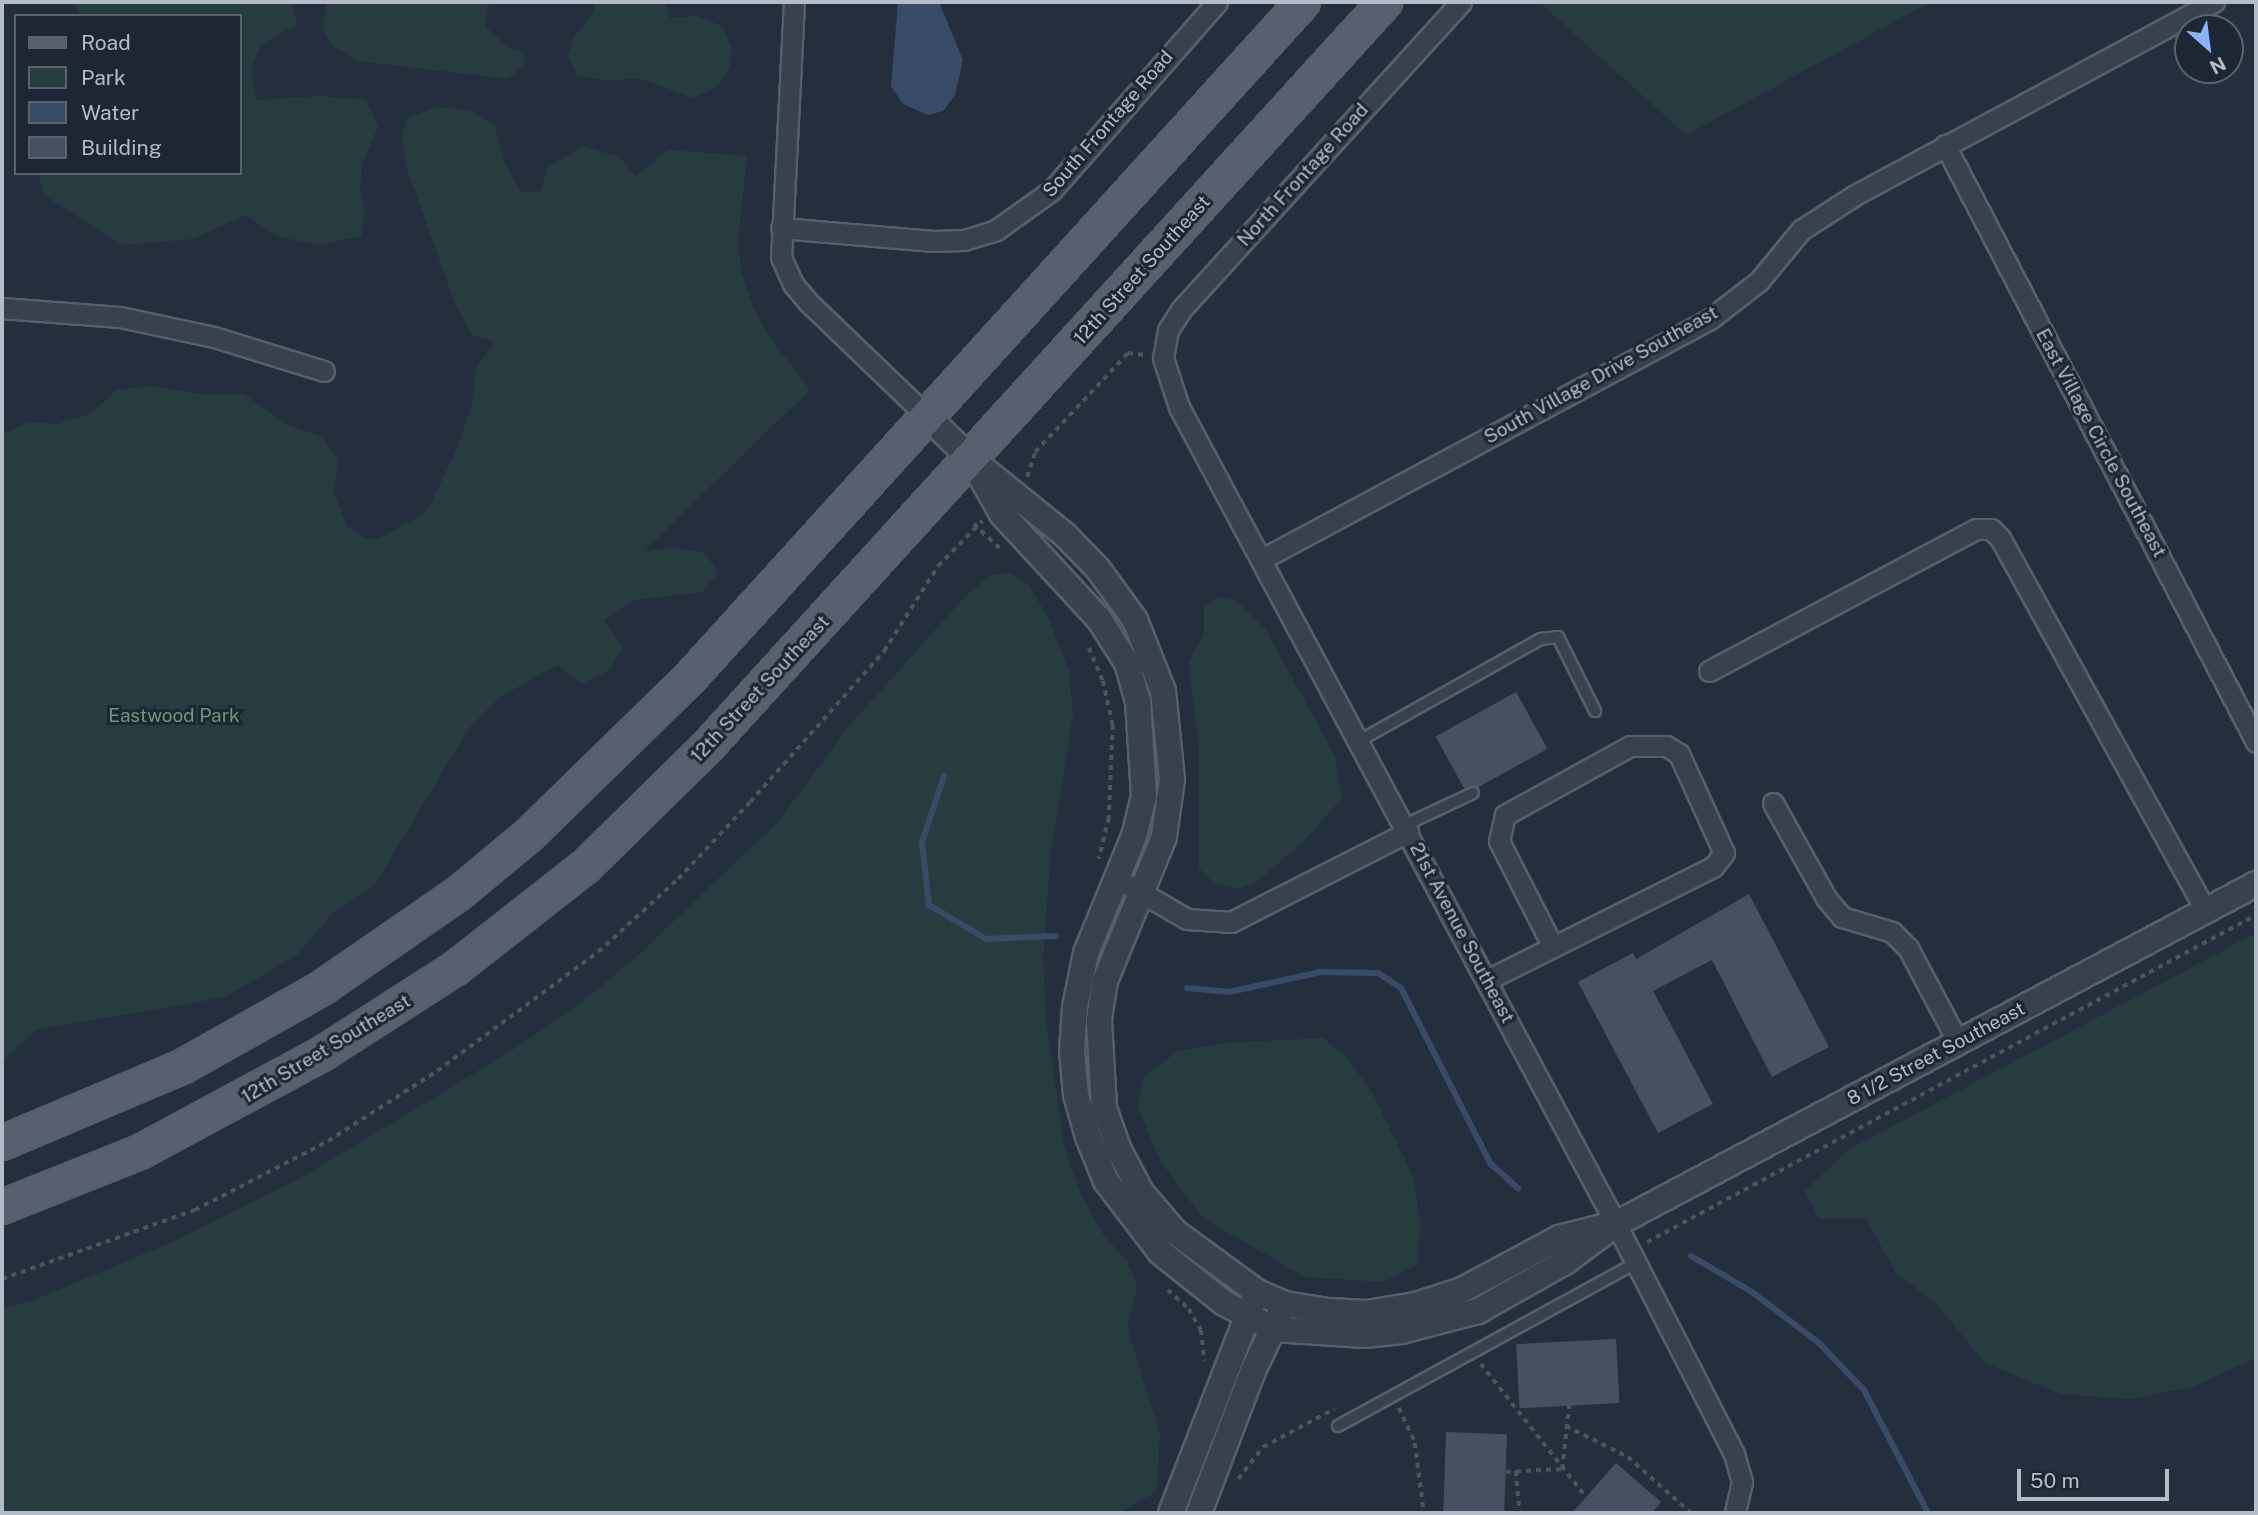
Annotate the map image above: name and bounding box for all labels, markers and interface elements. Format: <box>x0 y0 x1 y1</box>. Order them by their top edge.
legend <box>14 14 242 175</box>
north arrow <box>2174 14 2244 84</box>
text: Road <box>81 30 131 55</box>
street label: South Frontage Road <box>1038 46 1178 202</box>
text: N <box>2206 53 2230 79</box>
text: Park <box>81 65 126 90</box>
street label: North Frontage Road <box>1233 99 1373 251</box>
text: Water <box>81 100 139 125</box>
text: Building <box>81 135 162 160</box>
street label: 12th Street Southeast <box>1069 191 1215 349</box>
street label: South Village Drive Southeast <box>1480 301 1722 449</box>
street label: East Village Circle Southeast <box>2031 324 2171 562</box>
street label: 12th Street Southeast <box>686 611 834 767</box>
park label: Eastwood Park <box>108 705 240 727</box>
street label: 21st Avenue Southeast <box>1405 839 1519 1027</box>
street label: 12th Street Southeast <box>238 990 414 1108</box>
street label: 8 1/2 Street Southeast <box>1843 997 2029 1111</box>
scale bar <box>2020 1456 2172 1500</box>
text: 50 m <box>2030 1468 2080 1493</box>

